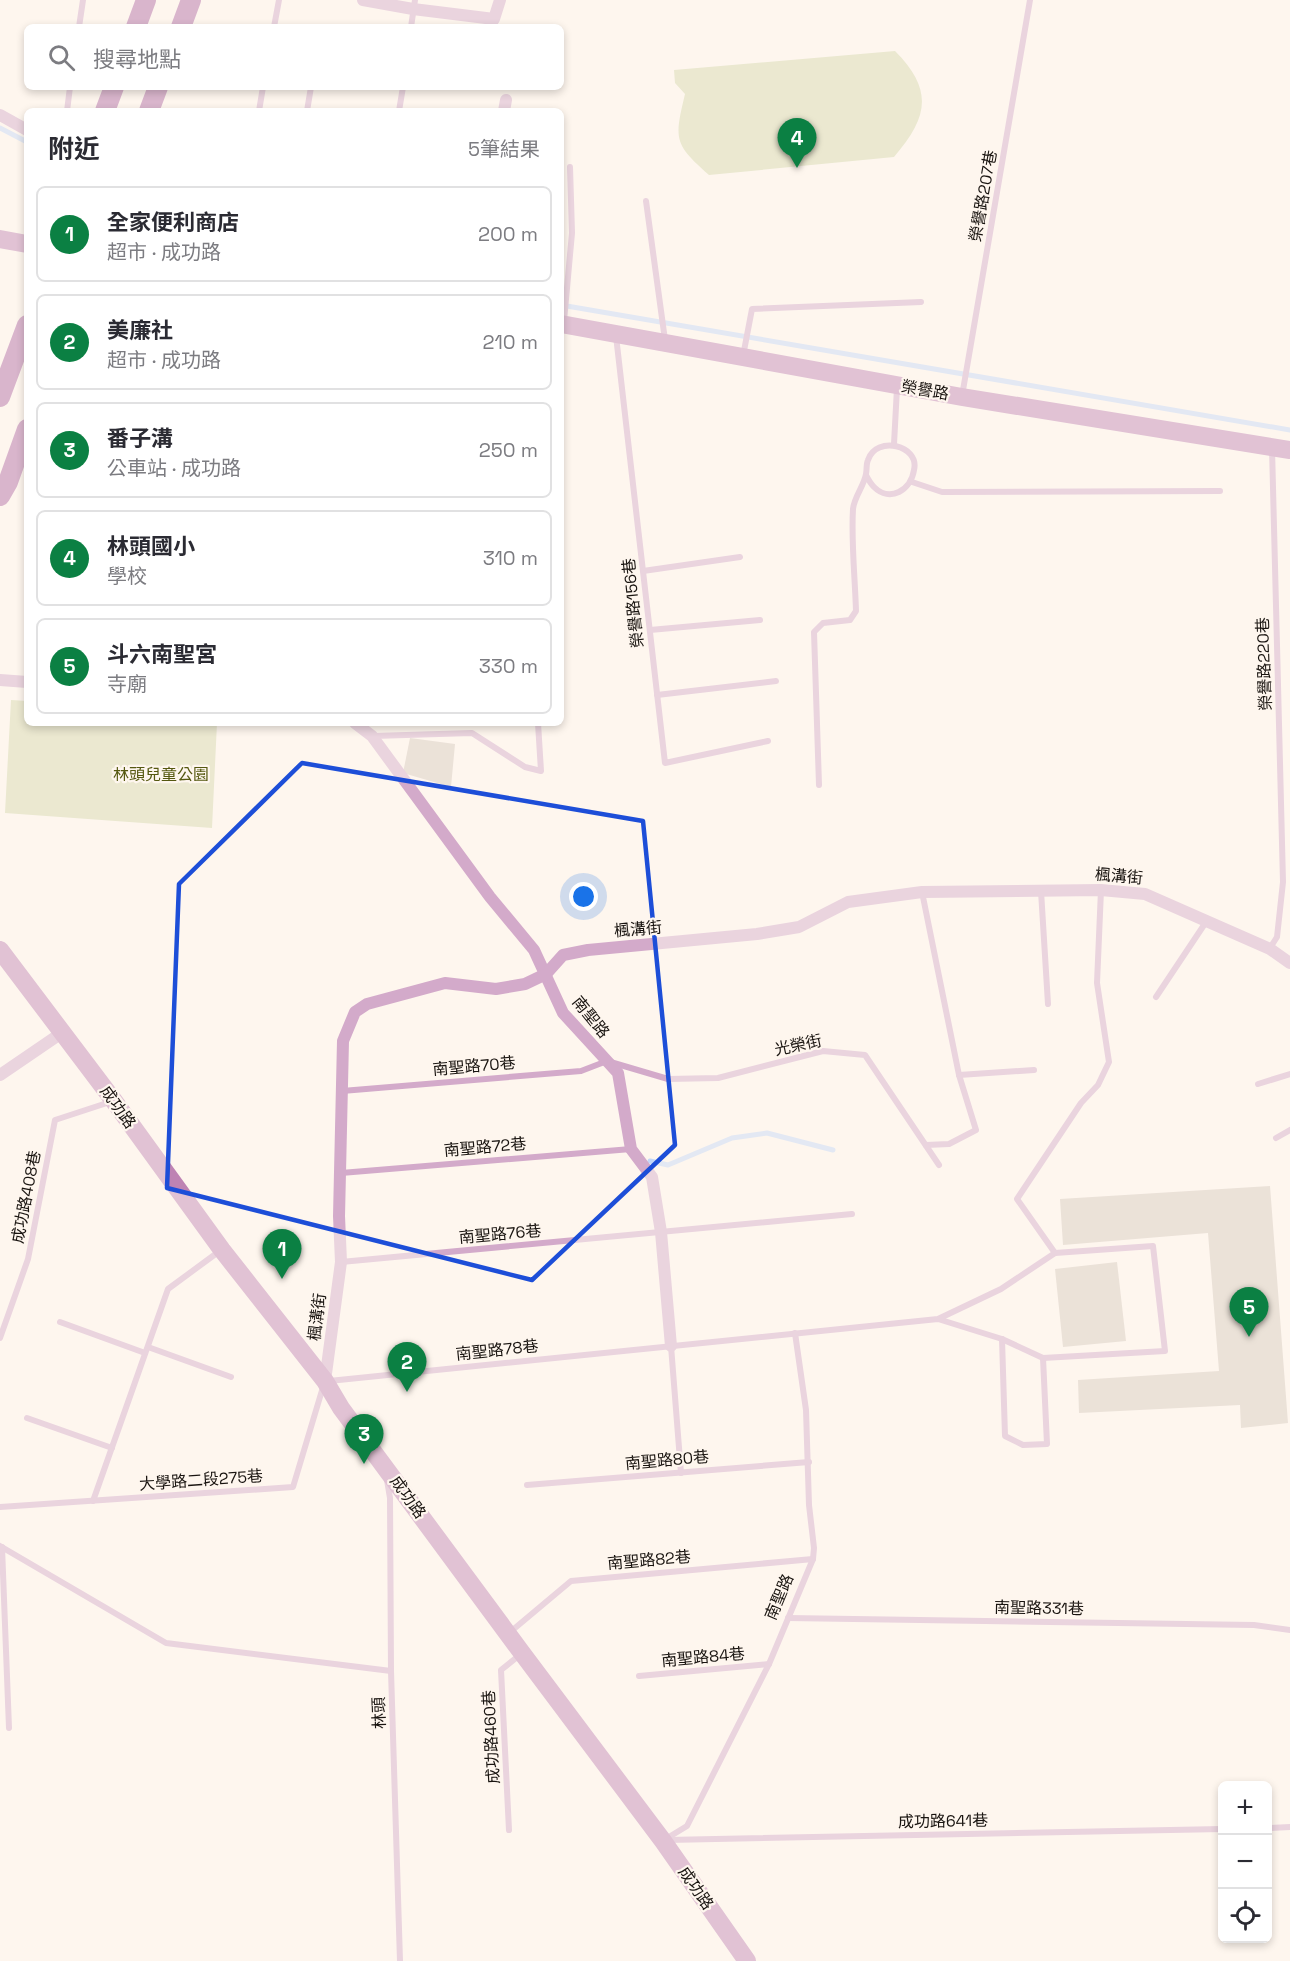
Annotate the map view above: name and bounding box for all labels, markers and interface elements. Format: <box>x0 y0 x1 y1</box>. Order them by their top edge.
search box <box>24 24 564 90</box>
icon: search <box>45 41 78 74</box>
text: 搜尋地點 <box>93 45 181 73</box>
pin: 4 <box>778 118 816 168</box>
text: 附近 <box>48 132 100 166</box>
text: 5筆結果 <box>468 136 540 162</box>
street label: 榮譽路207巷 <box>965 149 1001 243</box>
text: 全家便利商店 <box>107 208 239 236</box>
text: 1 <box>65 221 74 247</box>
text: 200 m <box>478 221 538 247</box>
text: 超市 · 成功路 <box>107 239 221 265</box>
text: 美廉社 <box>107 316 173 344</box>
text: 2 <box>64 329 75 355</box>
text: 210 m <box>482 329 538 355</box>
text: 超市 · 成功路 <box>107 347 221 373</box>
street label: 榮譽路 <box>900 375 950 405</box>
text: 番子溝 <box>107 424 173 452</box>
text: 3 <box>63 437 76 463</box>
text: 250 m <box>479 437 538 463</box>
text: 公車站 · 成功路 <box>107 455 241 481</box>
text: 林頭國小 <box>107 532 195 560</box>
text: 4 <box>63 545 76 571</box>
text: 310 m <box>483 545 538 571</box>
street label: 榮譽路156巷 <box>618 557 648 649</box>
text: 學校 <box>107 563 147 589</box>
street label: 榮譽路220巷 <box>1252 617 1276 711</box>
text: 斗六南聖宮 <box>107 640 217 668</box>
text: 5 <box>64 653 76 679</box>
text: 330 m <box>479 653 538 679</box>
text: 寺廟 <box>107 671 147 697</box>
park label: 林頭兒童公園 <box>113 764 209 785</box>
street label: 楓溝街 <box>1094 863 1144 889</box>
your location <box>569 882 598 911</box>
street label: 楓溝街 <box>613 916 663 942</box>
street label: 南聖路 <box>568 992 614 1042</box>
street label: 光榮街 <box>772 1030 824 1060</box>
street label: 南聖路70巷 <box>432 1052 516 1080</box>
street label: 成功路 <box>95 1081 141 1133</box>
street label: 南聖路72巷 <box>443 1133 527 1161</box>
street label: 成功路408巷 <box>7 1149 45 1245</box>
street label: 南聖路76巷 <box>458 1220 542 1248</box>
pin: 1 <box>262 1230 302 1279</box>
pin: 5 <box>1230 1288 1268 1337</box>
street label: 楓溝街 <box>304 1292 330 1342</box>
street label: 南聖路78巷 <box>455 1335 539 1365</box>
pin: 2 <box>388 1342 426 1392</box>
pin: 3 <box>344 1414 384 1464</box>
street label: 南聖路80巷 <box>624 1446 710 1474</box>
street label: 大學路二段275巷 <box>138 1465 264 1495</box>
street label: 成功路 <box>385 1471 431 1523</box>
street label: 南聖路82巷 <box>606 1546 692 1574</box>
street label: 南聖路 <box>760 1571 798 1623</box>
street label: 南聖路331巷 <box>994 1597 1084 1619</box>
street label: 南聖路84巷 <box>660 1643 746 1671</box>
street label: 成功路460巷 <box>478 1689 504 1785</box>
street label: 林頭 <box>368 1697 390 1729</box>
map controls <box>1218 1781 1272 1943</box>
button: + <box>1218 1781 1272 1835</box>
street label: 成功路641巷 <box>898 1810 988 1832</box>
button: − <box>1218 1835 1272 1889</box>
street label: 成功路 <box>674 1862 718 1914</box>
button: locate <box>1218 1889 1272 1943</box>

